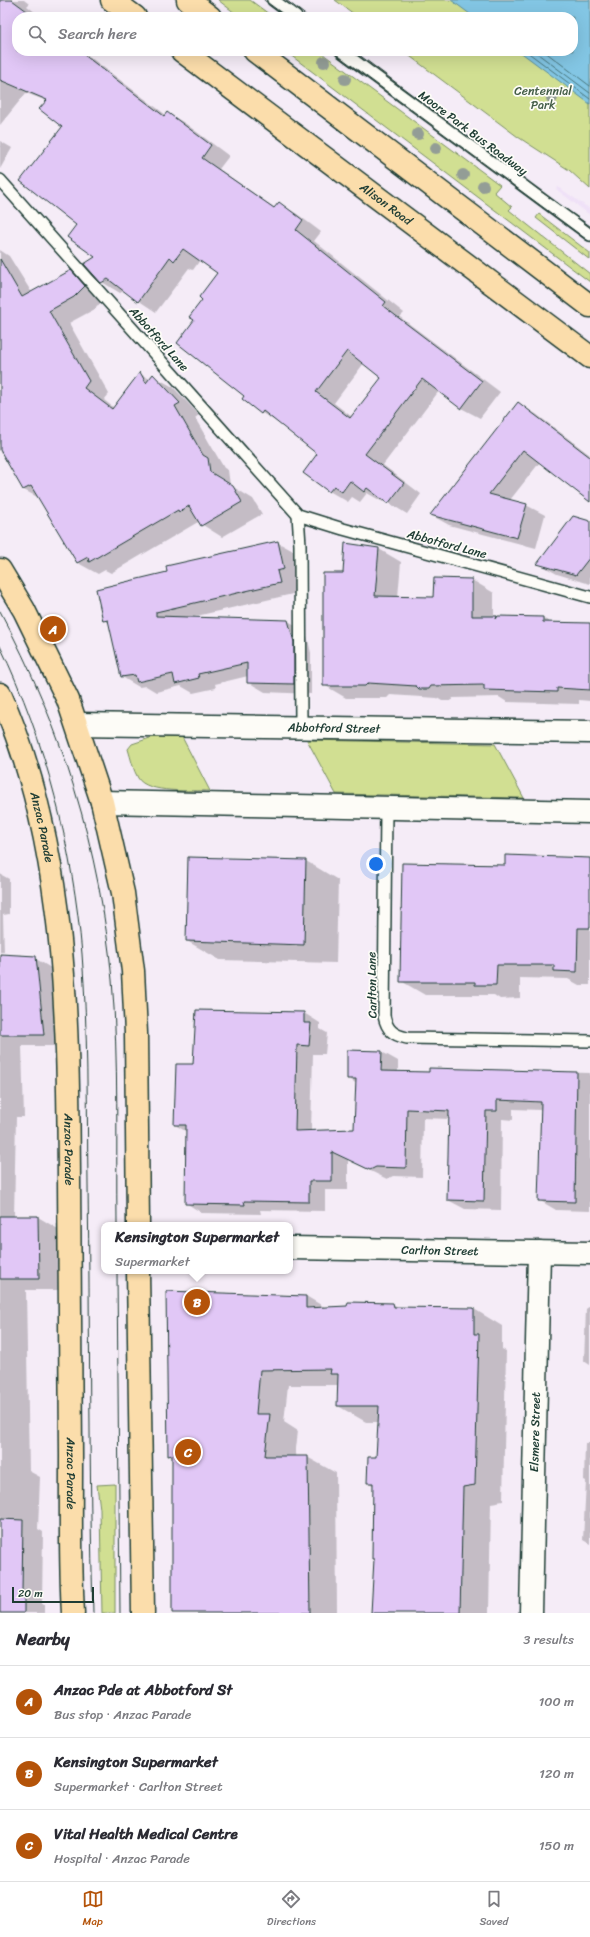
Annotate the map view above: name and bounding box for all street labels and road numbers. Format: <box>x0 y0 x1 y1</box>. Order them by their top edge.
street label: Moore Park Bus Roadway <box>414 84 533 182</box>
street label: Alison Road <box>354 176 419 232</box>
street label: Abbotford Lane <box>123 301 195 377</box>
street label: Abbotford Lane <box>404 523 489 565</box>
street label: Abbotford Street <box>287 716 382 740</box>
street label: Anzac Parade <box>23 788 60 864</box>
street label: Carlton Lane <box>360 952 384 1018</box>
street label: Anzac Parade <box>57 1112 80 1185</box>
street label: Carlton Street <box>401 1239 479 1262</box>
street label: Elsmere Street <box>523 1392 547 1472</box>
street label: Anzac Parade <box>60 1436 82 1509</box>

